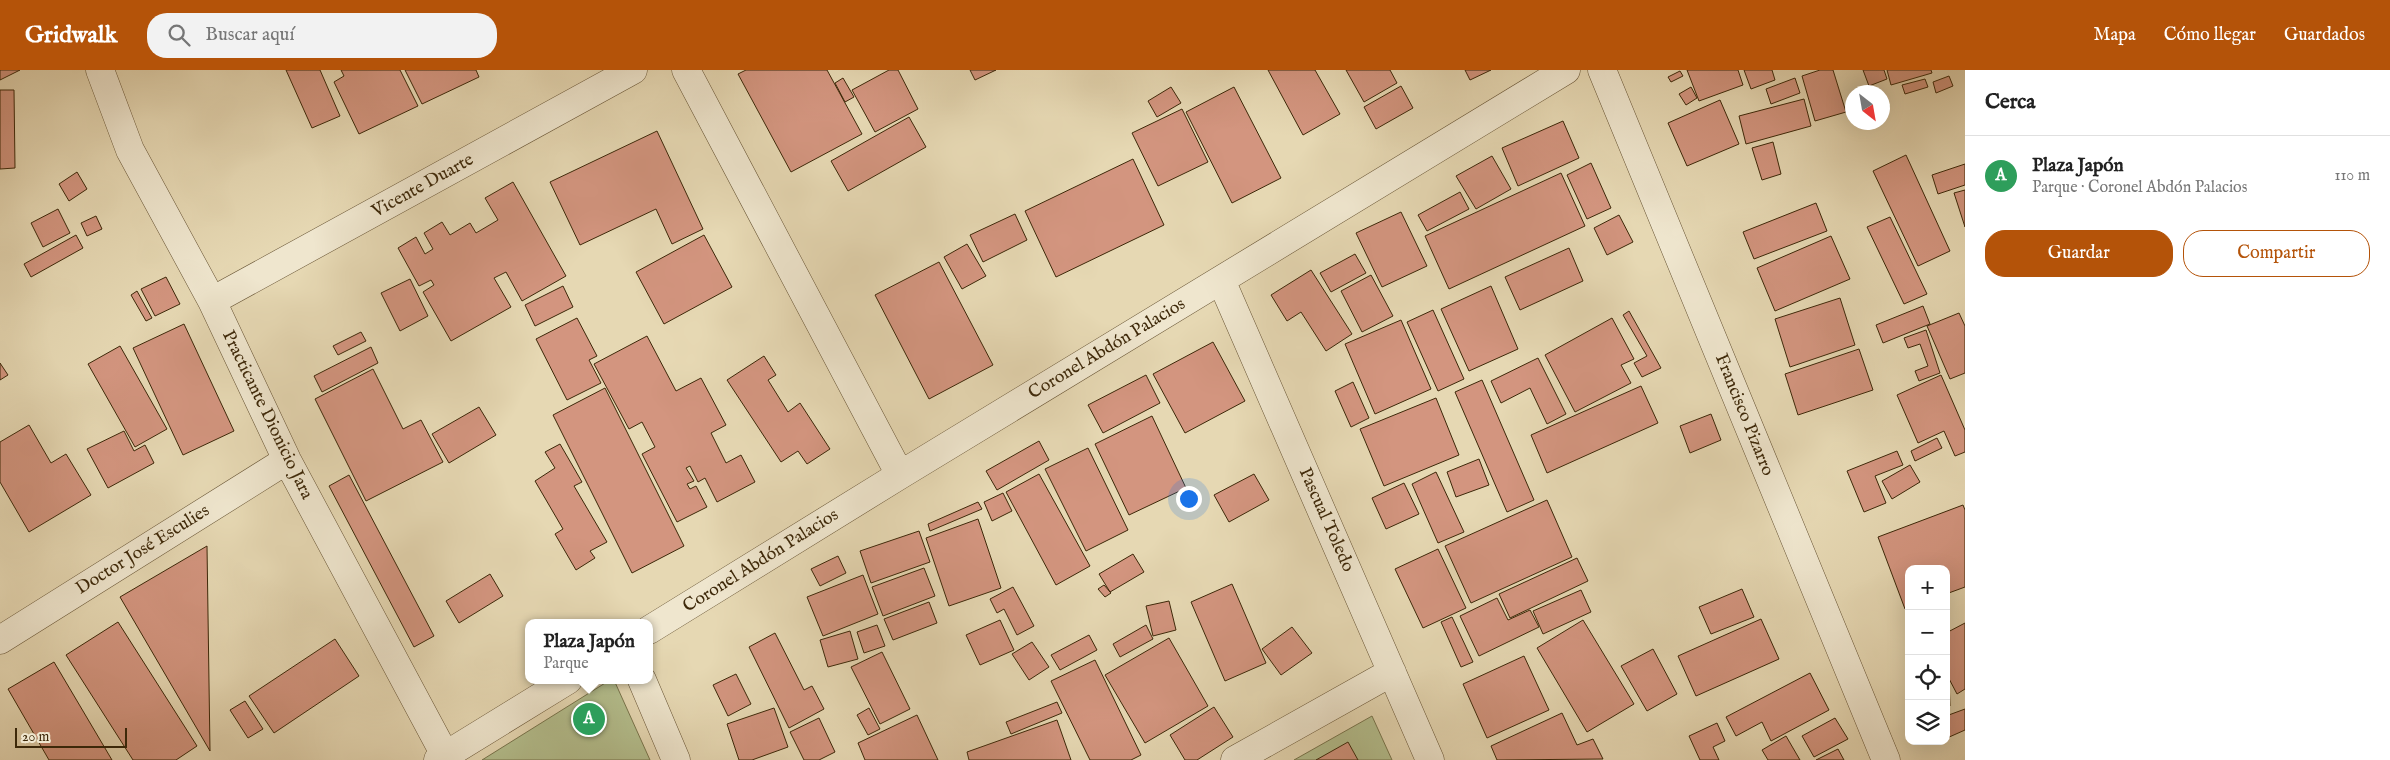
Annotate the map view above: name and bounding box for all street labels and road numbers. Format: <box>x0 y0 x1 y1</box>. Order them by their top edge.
street label: Vicente Duarte <box>367 149 478 224</box>
street label: Coronel Abdón Palacios <box>1024 293 1190 405</box>
street label: Practicante Dionicio Jara <box>216 327 318 503</box>
street label: Francisco Pizarro <box>1709 351 1779 480</box>
street label: Pascual Toledo <box>1293 464 1359 576</box>
street label: Doctor José Esculies <box>72 500 214 600</box>
street label: Coronel Abdón Palacios <box>679 504 843 618</box>

